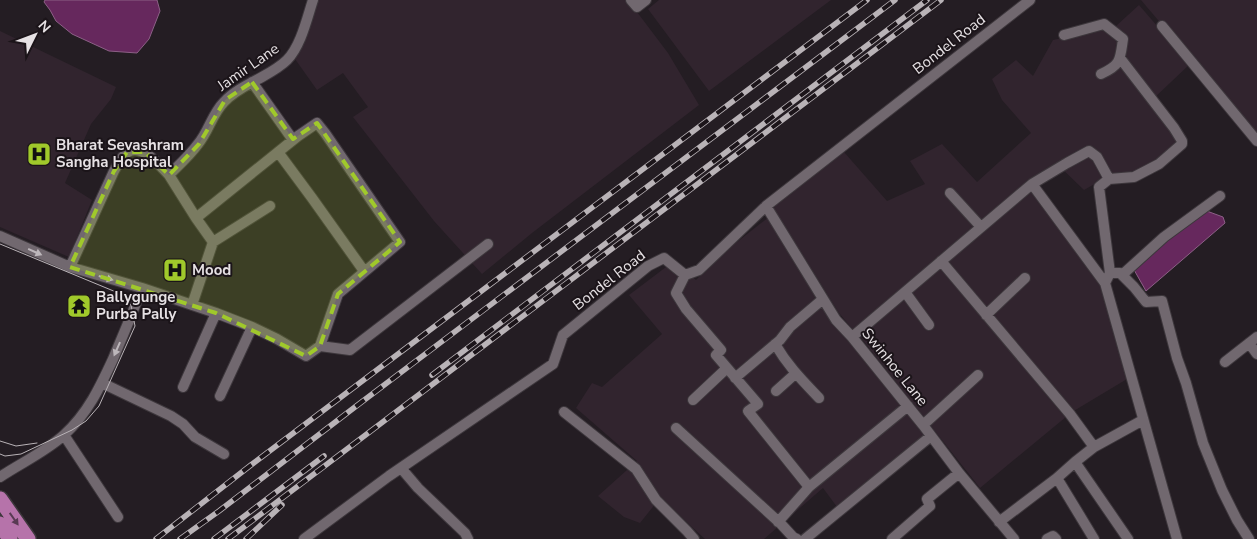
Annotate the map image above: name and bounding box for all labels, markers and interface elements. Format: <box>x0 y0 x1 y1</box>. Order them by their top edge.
street label: Bondel Road <box>909 9 989 79</box>
north arrow <box>10 10 60 60</box>
text: N <box>34 16 55 37</box>
street label: Jamir Lane <box>212 38 283 96</box>
place label: Bharat Sevashram Sangha Hospital <box>56 135 184 172</box>
hospital icon: Bharat Sevashram Sangha Hospital <box>26 141 52 167</box>
street label: Bondel Road <box>569 245 649 315</box>
one-way arrow <box>28 248 42 256</box>
hospital icon: Mood <box>162 257 188 283</box>
place label: Mood <box>192 260 231 280</box>
one-way arrow <box>99 274 114 282</box>
place label: Ballygunge Purba Pally <box>96 287 176 324</box>
temple icon: Ballygunge Purba Pally <box>66 293 92 319</box>
street label: Swinhoe Lane <box>857 324 933 410</box>
one-way arrow <box>113 342 121 357</box>
one-way arrow <box>9 512 19 526</box>

